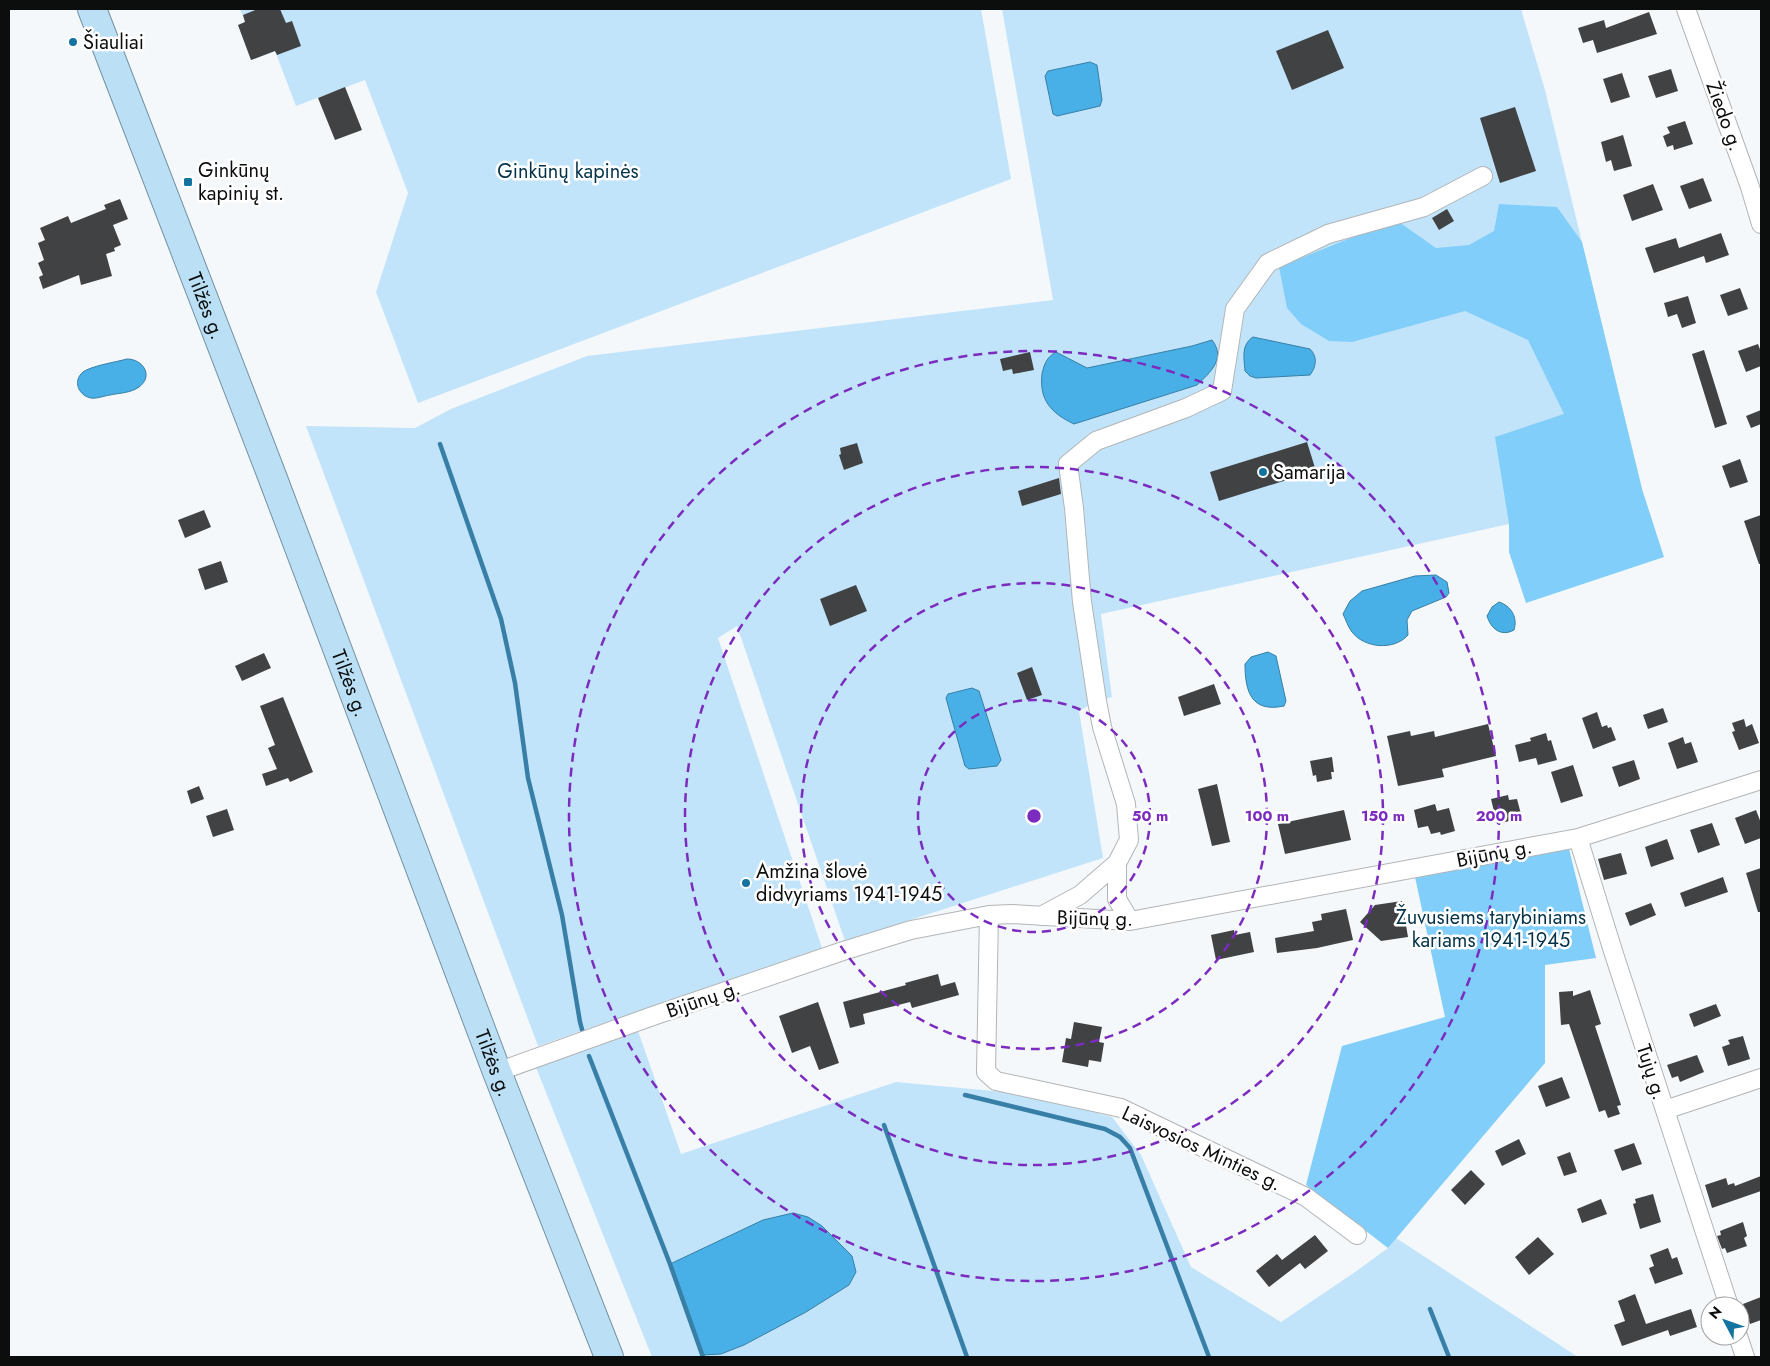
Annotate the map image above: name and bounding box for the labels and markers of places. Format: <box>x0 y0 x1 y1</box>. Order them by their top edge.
place label: Šiauliai <box>83 28 144 57</box>
marker: Šiauliai <box>67 36 79 48</box>
place label: Ginkūnų kapinių st. <box>198 156 284 208</box>
marker: Ginkūnų kapinių st. <box>182 176 194 188</box>
place label: Samarija <box>1273 458 1345 487</box>
marker: Samarija <box>1257 466 1269 478</box>
centre of rings <box>1025 807 1043 825</box>
place label: Amžina šlovė didvyriams 1941-1945 <box>756 857 942 909</box>
marker: Amžina šlovė didvyriams 1941-1945 <box>740 877 752 889</box>

